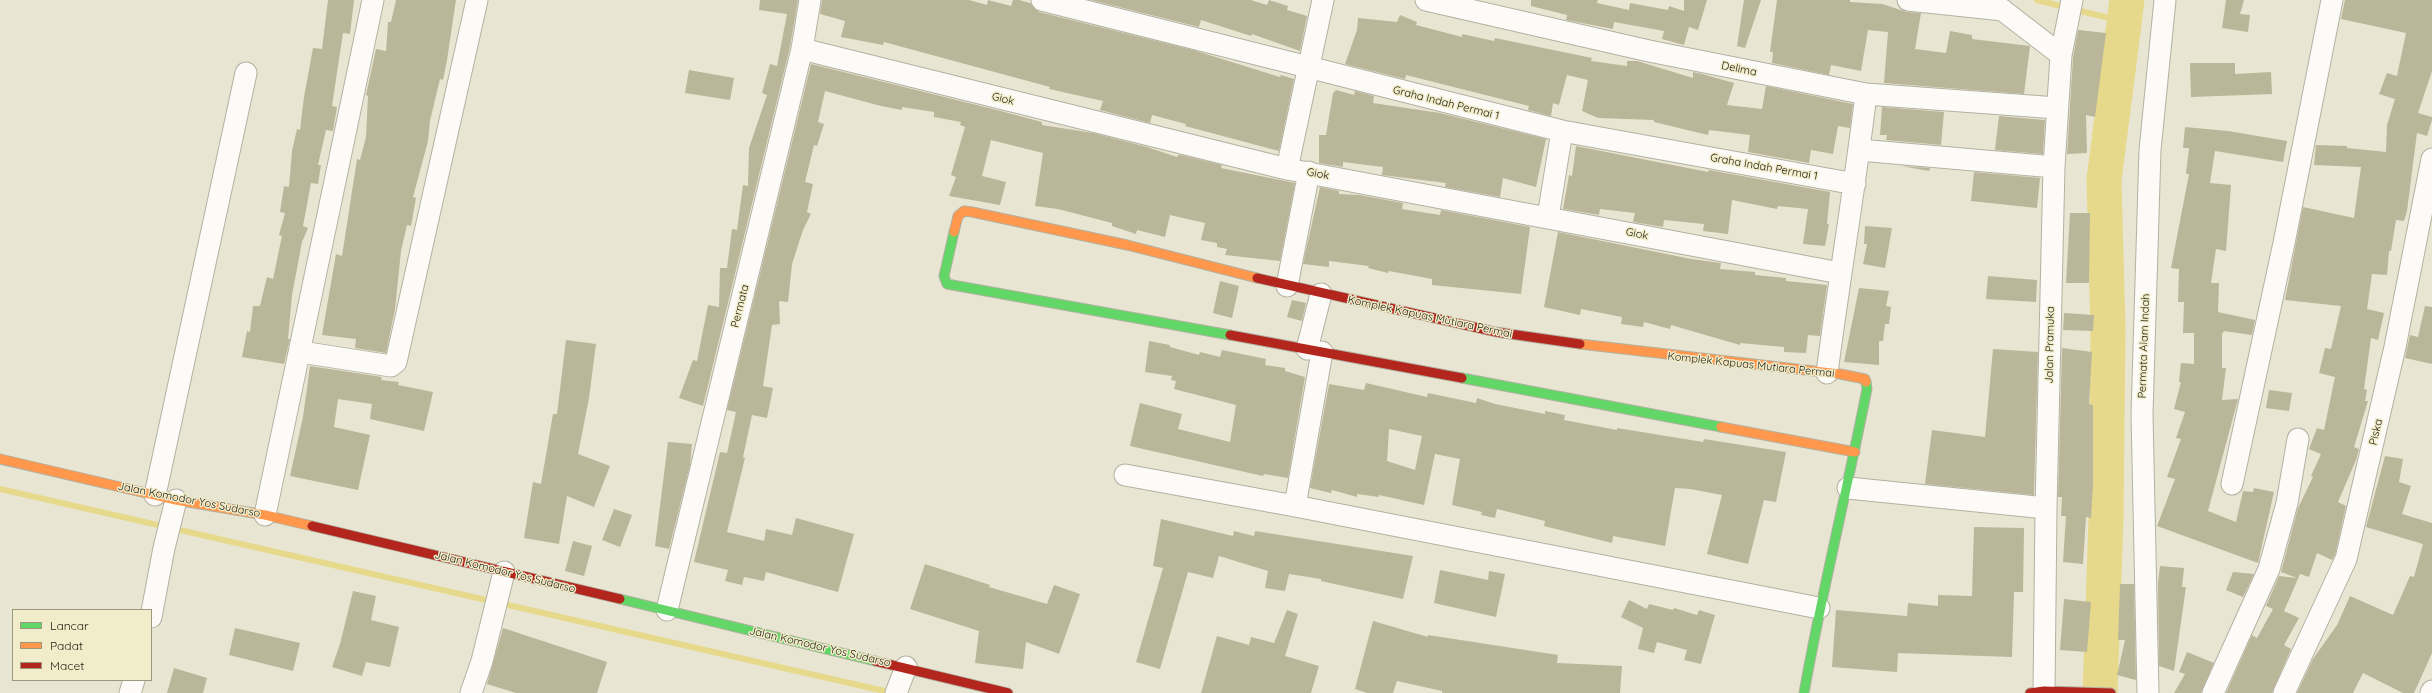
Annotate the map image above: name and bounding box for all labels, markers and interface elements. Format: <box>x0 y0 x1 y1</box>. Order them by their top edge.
street label: Delima <box>1720 59 1758 79</box>
street label: Graha Indah Permai 1 <box>1392 83 1500 123</box>
street label: Giok <box>990 90 1016 108</box>
street label: Graha Indah Permai 1 <box>1709 151 1819 183</box>
street label: Giok <box>1306 166 1330 182</box>
street label: Giok <box>1625 225 1649 243</box>
street label: Permata <box>728 283 752 329</box>
street label: Komplek Kapuas Mutiara Permai <box>1347 293 1513 341</box>
street label: Permata Alam Indah <box>2136 293 2152 399</box>
street label: Jalan Pramuka <box>2043 306 2057 384</box>
street label: Komplek Kapuas Mutiara Permai <box>1667 350 1835 380</box>
street label: Piska <box>2367 418 2385 446</box>
street label: Jalan Komodor Yos Sudarso <box>117 480 261 520</box>
street label: Jalan Komodor Yos Sudarso <box>433 548 577 596</box>
legend <box>12 609 152 681</box>
text: Lancar <box>50 618 89 633</box>
street label: Jalan Komodor Yos Sudarso <box>748 624 892 670</box>
text: Padat <box>50 638 83 653</box>
text: Macet <box>50 658 84 673</box>

